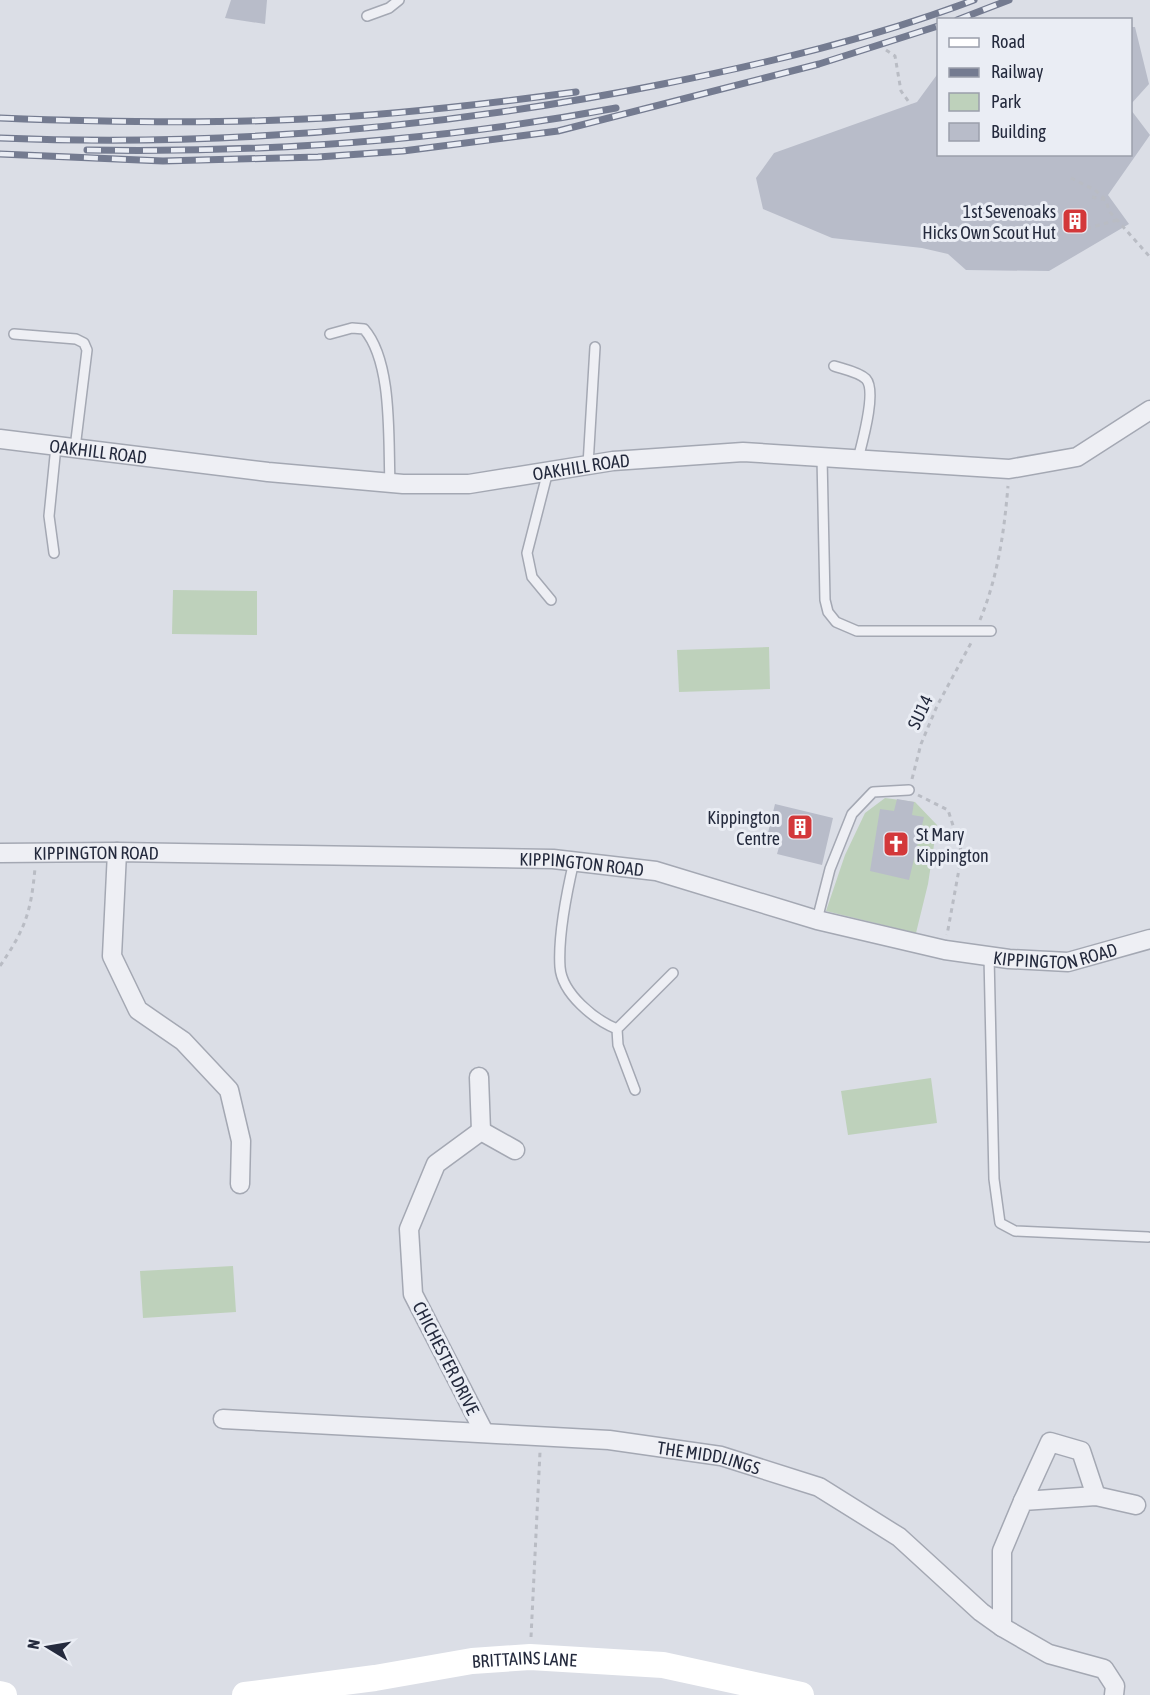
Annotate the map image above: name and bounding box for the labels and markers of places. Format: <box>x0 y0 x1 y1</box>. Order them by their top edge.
place label: 1st Sevenoaks Hicks Own Scout Hut <box>922 201 1056 243</box>
building icon: 1st Sevenoaks Hicks Own Scout Hut <box>1060 206 1090 236</box>
place label: Kippington Centre <box>707 807 780 849</box>
building icon: Kippington Centre <box>785 812 815 842</box>
place label: St Mary Kippington <box>916 824 989 866</box>
church icon: St Mary Kippington <box>881 829 911 859</box>

